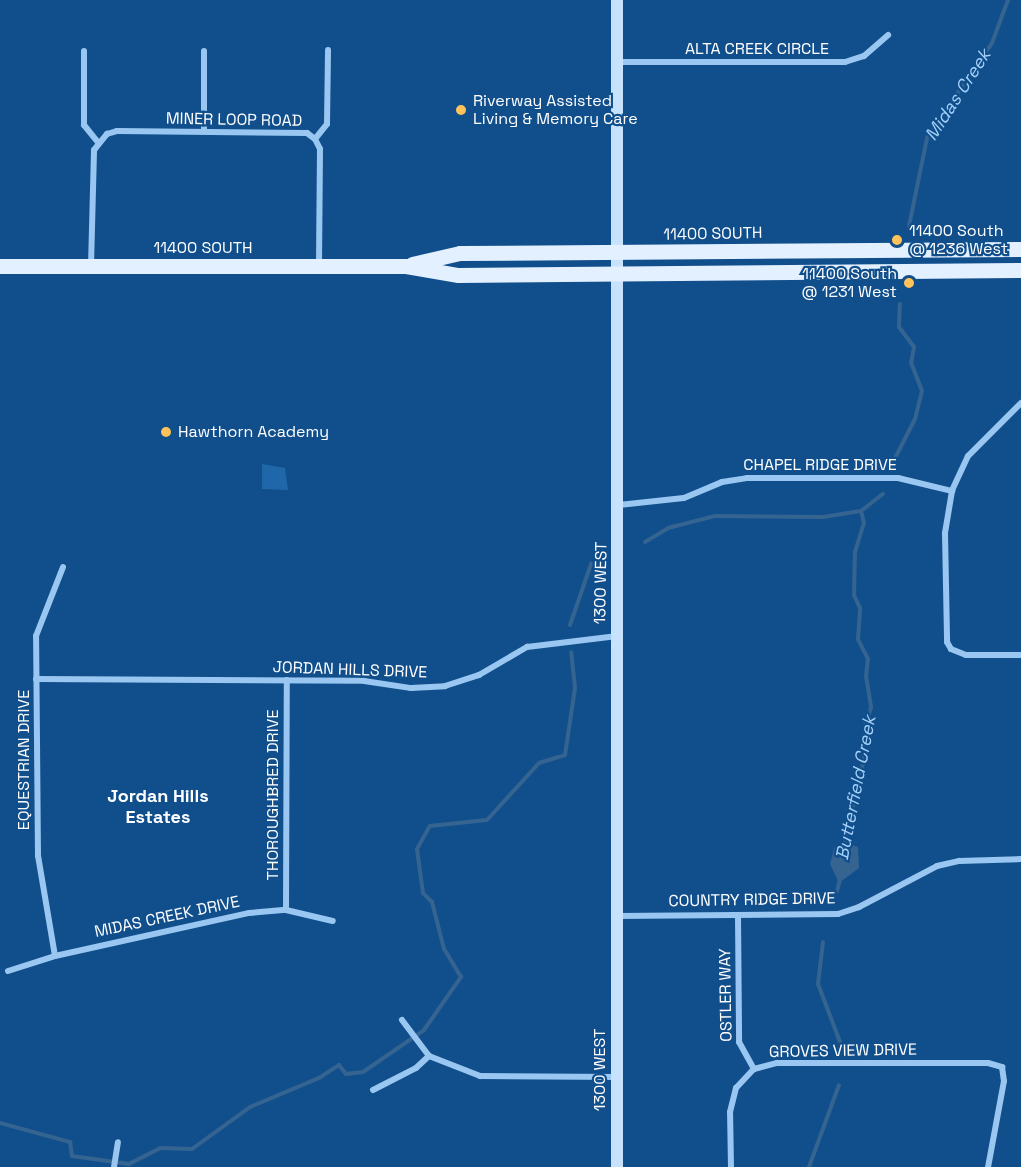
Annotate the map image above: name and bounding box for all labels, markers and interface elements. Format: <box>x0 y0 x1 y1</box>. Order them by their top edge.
street label: ALTA CREEK CIRCLE <box>685 39 829 59</box>
water label: Midas Creek <box>920 45 996 145</box>
place label: Riverway Assisted Living & Memory Care <box>473 91 638 129</box>
marker: Riverway Assisted Living & Memory Care <box>454 103 468 117</box>
street label: MINER LOOP ROAD <box>166 109 302 131</box>
place label: 11400 South @ 1236 West <box>909 221 1008 259</box>
street label: 11400 SOUTH <box>663 224 763 244</box>
marker: 11400 South @ 1236 West <box>890 233 904 247</box>
street label: 11400 SOUTH <box>153 238 253 258</box>
place label: 11400 South @ 1231 West <box>801 264 897 302</box>
marker: 11400 South @ 1231 West <box>902 276 916 290</box>
place label: Hawthorn Academy <box>178 422 329 442</box>
marker: Hawthorn Academy <box>159 425 173 439</box>
street label: CHAPEL RIDGE DRIVE <box>743 455 897 475</box>
street label: 1300 WEST <box>591 541 611 625</box>
street label: JORDAN HILLS DRIVE <box>272 658 428 682</box>
street label: EQUESTRIAN DRIVE <box>14 690 34 830</box>
street label: THOROUGHBRED DRIVE <box>263 709 283 881</box>
water label: Butterfield Creek <box>831 714 881 862</box>
district label: Jordan Hills Estates <box>107 786 209 828</box>
street label: COUNTRY RIDGE DRIVE <box>668 889 836 911</box>
street label: MIDAS CREEK DRIVE <box>93 892 241 942</box>
street label: OSTLER WAY <box>716 948 736 1042</box>
street label: 1300 WEST <box>590 1029 610 1111</box>
street label: GROVES VIEW DRIVE <box>769 1040 917 1062</box>

